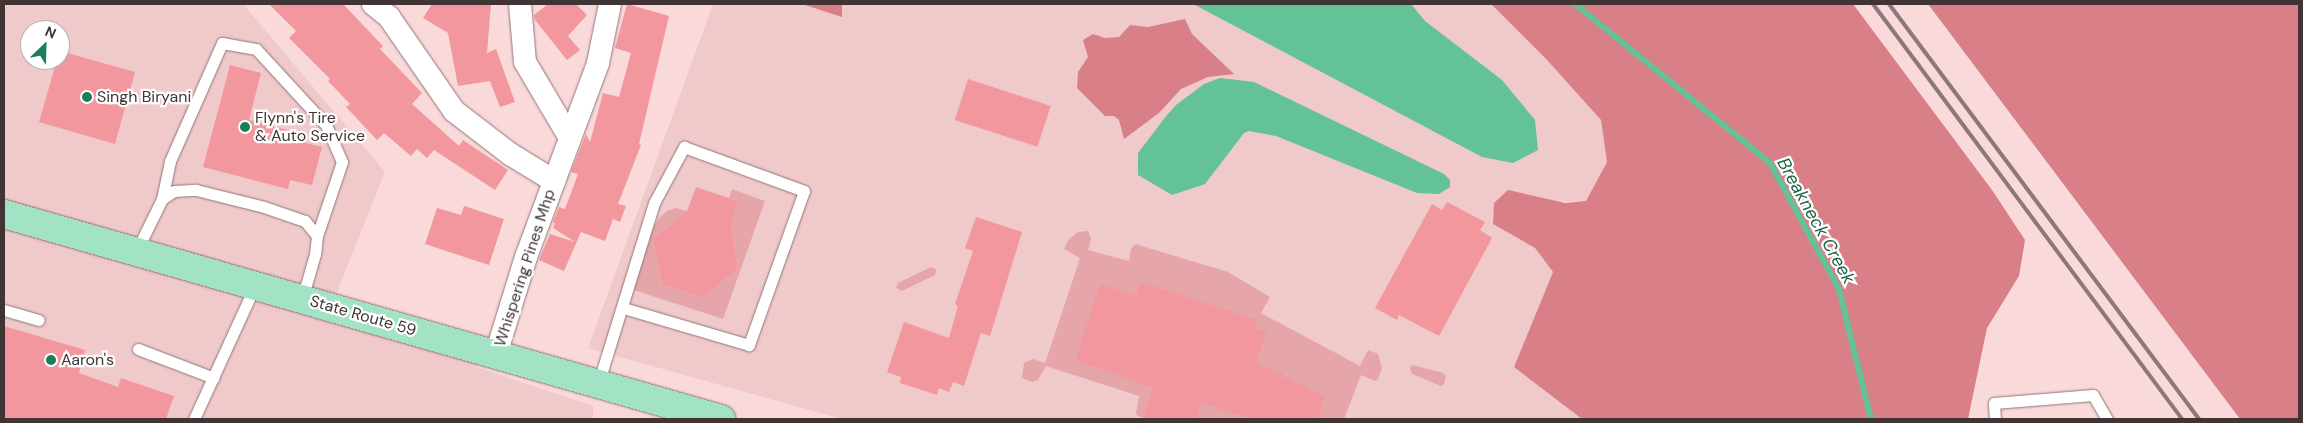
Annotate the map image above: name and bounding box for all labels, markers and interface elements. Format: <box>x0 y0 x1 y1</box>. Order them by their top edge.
north arrow <box>20 20 70 70</box>
text: N <box>42 22 59 43</box>
place label: Singh Biryani <box>97 87 191 107</box>
marker: Singh Biryani <box>81 91 93 103</box>
place label: Flynn's Tire & Auto Service <box>255 108 365 146</box>
marker: Flynn's Tire & Auto Service <box>239 121 251 133</box>
water label: Breakneck Creek <box>1772 154 1860 288</box>
street label: Whispering Pines Mhp <box>491 187 559 349</box>
street label: State Route 59 <box>308 292 418 340</box>
place label: Aaron's <box>61 350 114 370</box>
marker: Aaron's <box>45 354 57 366</box>

